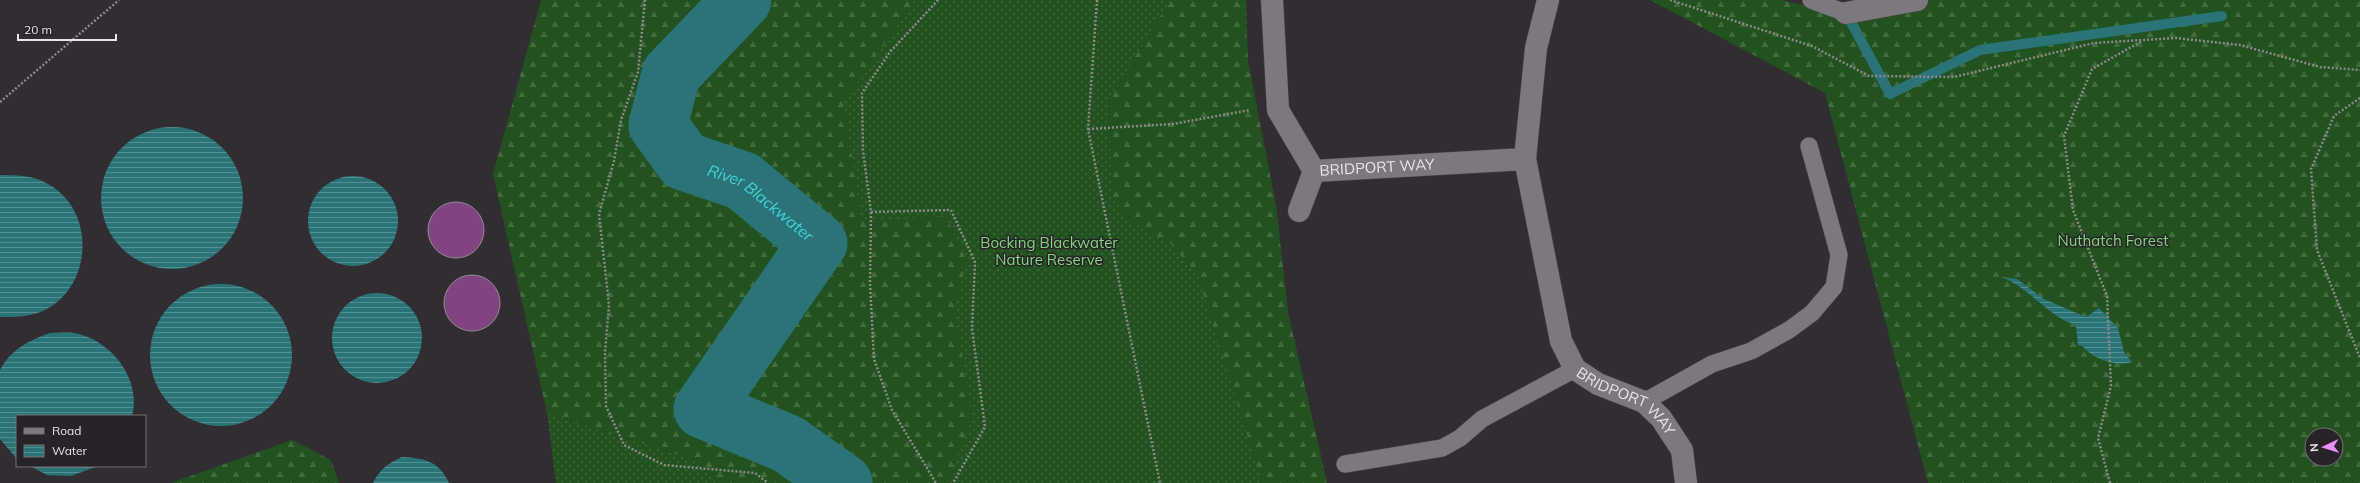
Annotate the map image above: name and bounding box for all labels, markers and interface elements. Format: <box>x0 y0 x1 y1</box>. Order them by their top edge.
scale bar <box>18 16 116 42</box>
text: 20 m <box>24 22 52 37</box>
street label: BRIDPORT WAY <box>1319 154 1436 180</box>
water label: River Blackwater <box>705 160 819 246</box>
park label: Nuthatch Forest <box>2057 231 2169 250</box>
park label: Bocking Blackwater Nature Reserve <box>980 233 1118 269</box>
street label: BRIDPORT WAY <box>1573 363 1680 439</box>
legend <box>16 415 146 467</box>
text: Road <box>52 423 81 438</box>
north arrow <box>2304 427 2344 467</box>
text: Water <box>52 443 88 458</box>
text: N <box>2307 443 2321 452</box>

